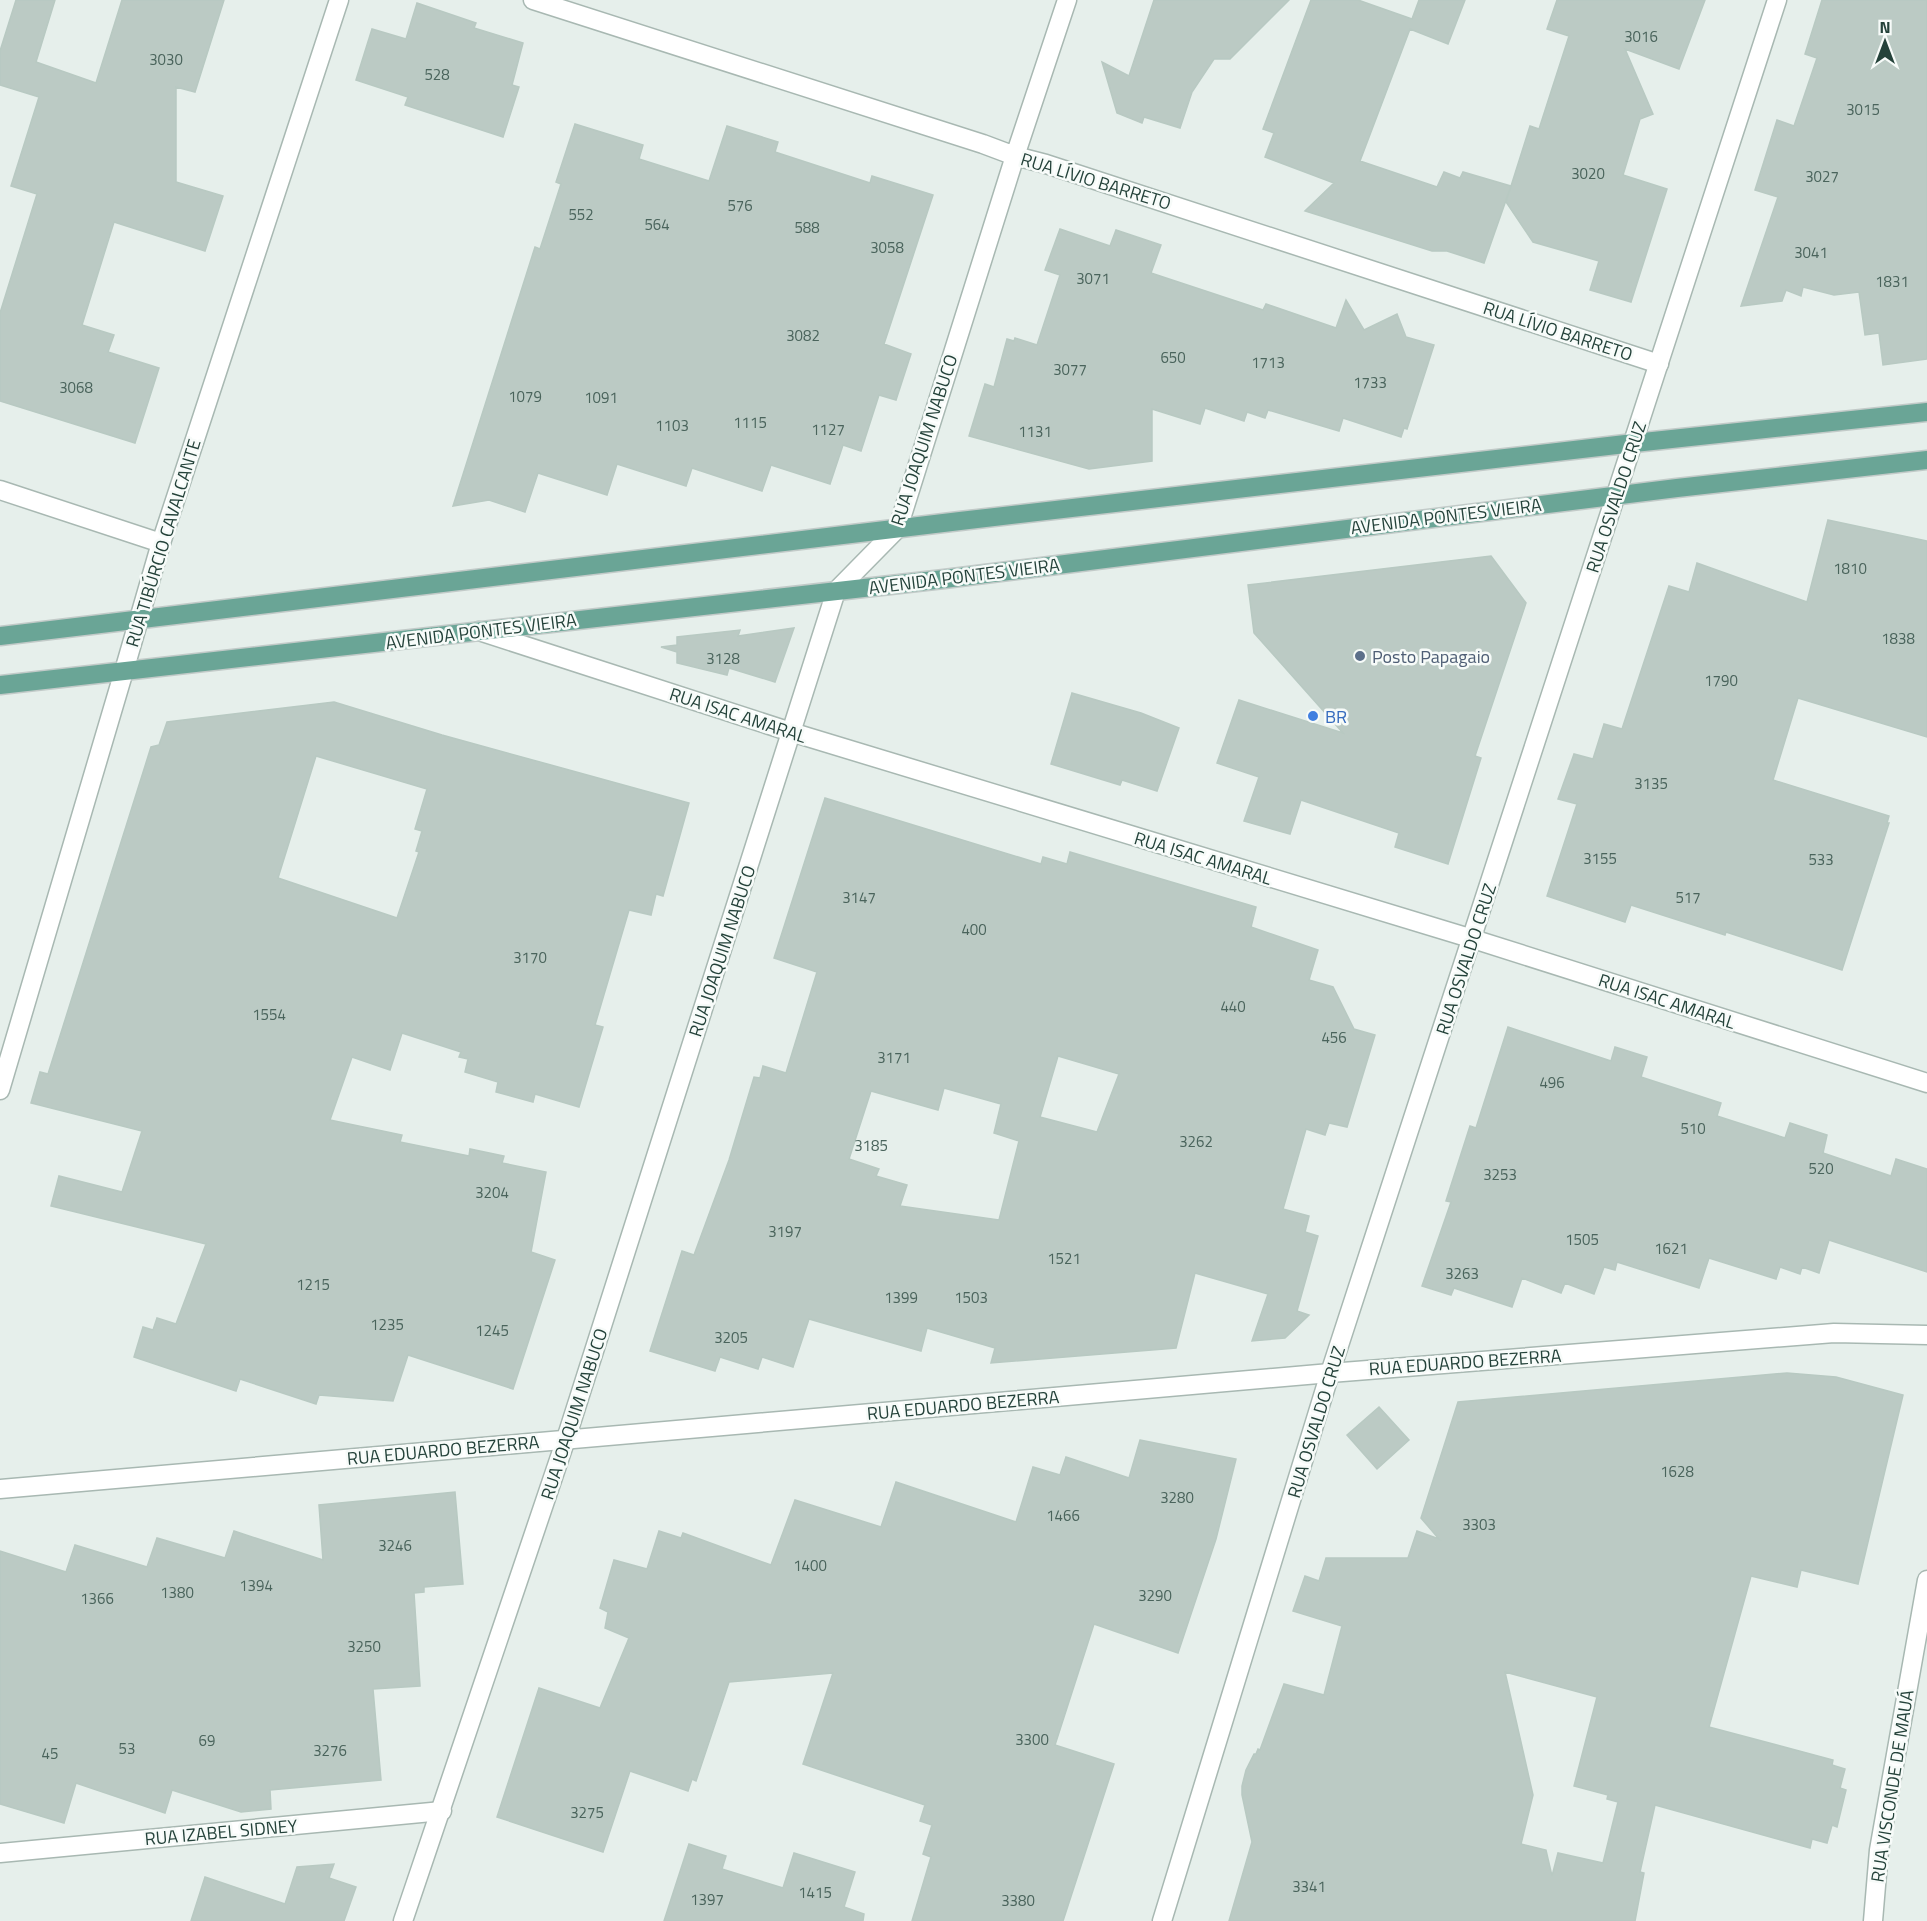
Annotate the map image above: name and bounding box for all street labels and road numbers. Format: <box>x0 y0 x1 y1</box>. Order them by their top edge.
street label: RUA LÍVIO BARRETO <box>1018 145 1174 217</box>
street label: RUA LÍVIO BARRETO <box>1480 294 1636 368</box>
street label: RUA JOAQUIM NABUCO <box>884 351 964 529</box>
street label: RUA OSVALDO CRUZ <box>1579 418 1653 576</box>
street label: RUA TIBÚRCIO CAVALCANTE <box>118 436 208 650</box>
street label: AVENIDA PONTES VIEIRA <box>1349 491 1543 541</box>
street label: AVENIDA PONTES VIEIRA <box>867 551 1061 601</box>
street label: AVENIDA PONTES VIEIRA <box>384 606 578 656</box>
street label: RUA ISAC AMARAL <box>666 680 810 750</box>
street label: RUA ISAC AMARAL <box>1131 824 1275 892</box>
street label: RUA JOAQUIM NABUCO <box>682 862 762 1040</box>
street label: RUA OSVALDO CRUZ <box>1429 880 1503 1038</box>
street label: RUA ISAC AMARAL <box>1595 966 1739 1036</box>
street label: RUA JOAQUIM NABUCO <box>534 1325 614 1503</box>
street label: RUA EDUARDO BEZERRA <box>1368 1342 1562 1382</box>
street label: RUA OSVALDO CRUZ <box>1280 1343 1352 1501</box>
street label: RUA EDUARDO BEZERRA <box>866 1383 1061 1427</box>
street label: RUA EDUARDO BEZERRA <box>346 1428 541 1472</box>
street label: RUA VISCONDE DE MAUÁ <box>1863 1688 1921 1884</box>
street label: RUA IZABEL SIDNEY <box>143 1812 299 1852</box>

